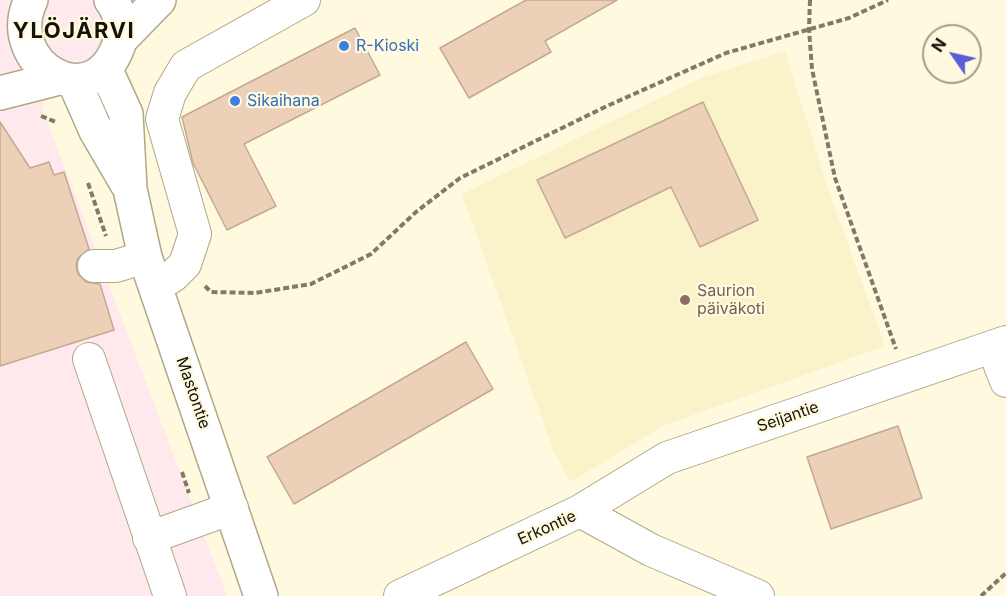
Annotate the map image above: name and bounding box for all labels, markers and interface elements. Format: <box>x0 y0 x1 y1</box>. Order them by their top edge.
district label: YLÖJÄRVI <box>13 18 135 44</box>
north arrow <box>922 24 982 84</box>
text: N <box>927 34 950 56</box>
place label: R-Kioski <box>356 36 419 56</box>
marker: R-Kioski <box>337 39 351 53</box>
place label: Sikaihana <box>247 91 320 111</box>
marker: Sikaihana <box>228 94 242 108</box>
place label: Saurion päiväkoti <box>697 281 765 319</box>
marker: Saurion päiväkoti <box>678 293 692 307</box>
street label: Mastontie <box>172 355 214 431</box>
street label: Seijantie <box>755 397 821 437</box>
street label: Erkontie <box>515 507 579 549</box>

